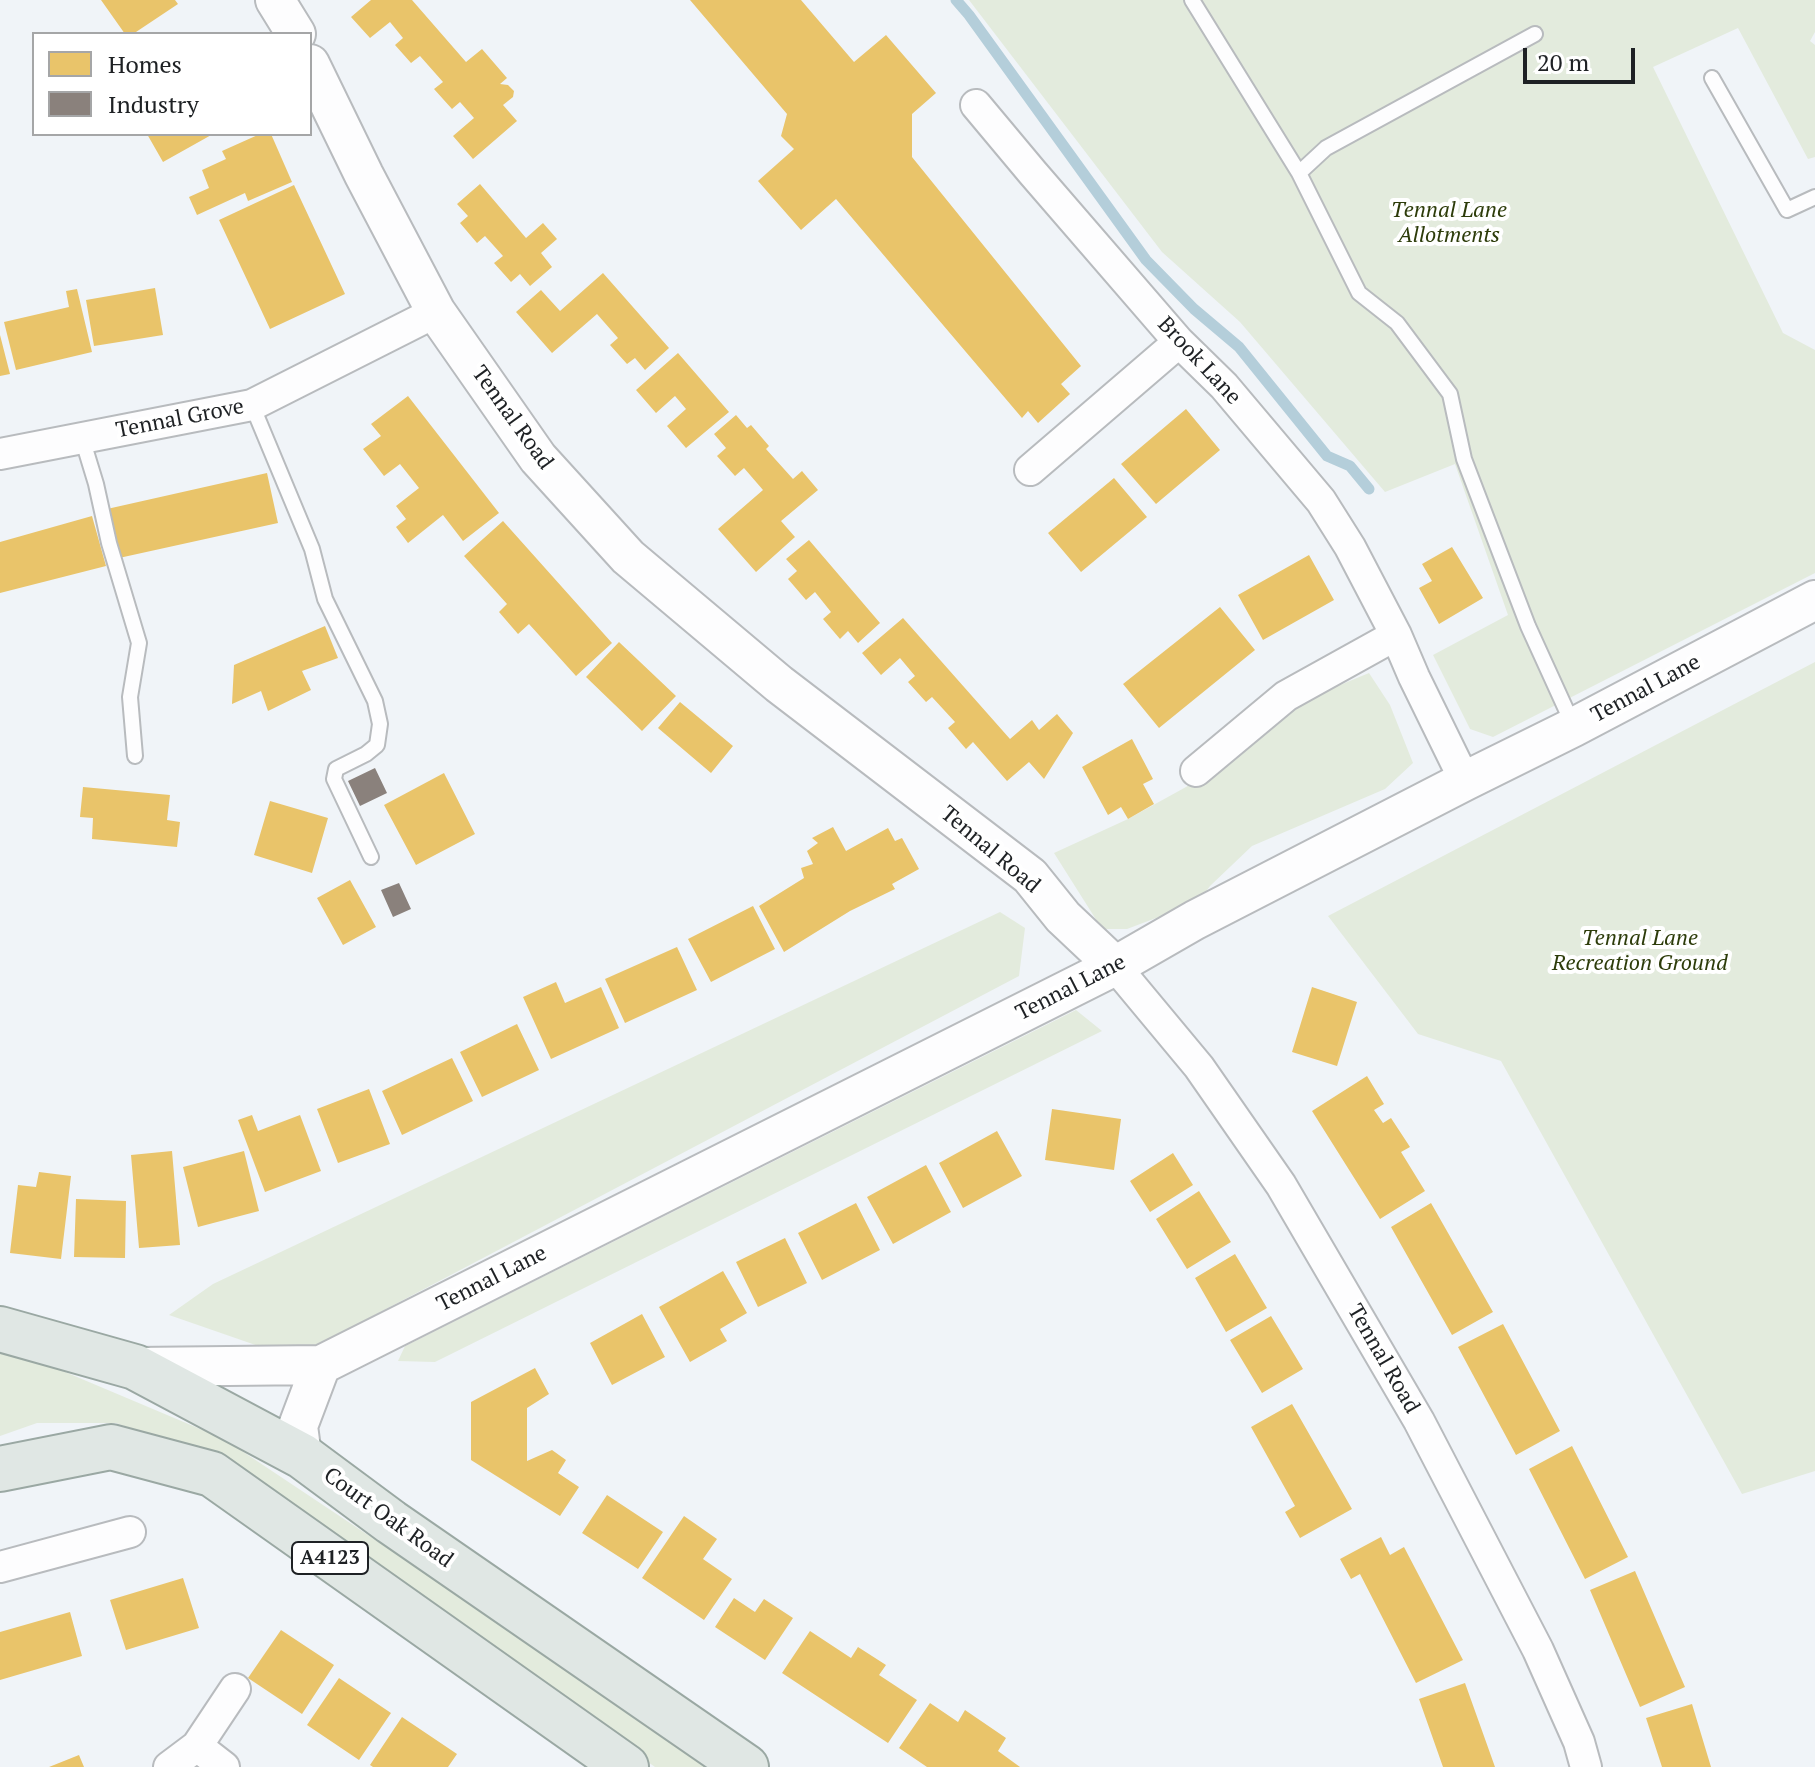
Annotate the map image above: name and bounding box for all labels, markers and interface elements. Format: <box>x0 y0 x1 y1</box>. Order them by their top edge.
legend <box>32 32 312 136</box>
scale bar <box>1527 32 1639 82</box>
text: 20 m <box>1537 46 1589 78</box>
text: Homes <box>108 48 182 80</box>
text: Industry <box>108 88 199 120</box>
park label: Tennal Lane Allotments <box>1391 198 1507 250</box>
street label: Brook Lane <box>1152 312 1246 410</box>
street label: Tennal Road <box>466 361 558 475</box>
street label: Tennal Grove <box>114 394 246 444</box>
street label: Tennal Lane <box>1587 649 1705 729</box>
street label: Tennal Road <box>935 801 1045 899</box>
park label: Tennal Lane Recreation Ground <box>1552 926 1728 978</box>
street label: Tennal Lane <box>1012 949 1130 1027</box>
street label: Tennal Lane <box>433 1240 551 1318</box>
street label: Tennal Road <box>1341 1300 1425 1418</box>
street label: Court Oak Road <box>318 1462 458 1574</box>
road number: A4123 <box>292 1542 368 1574</box>

